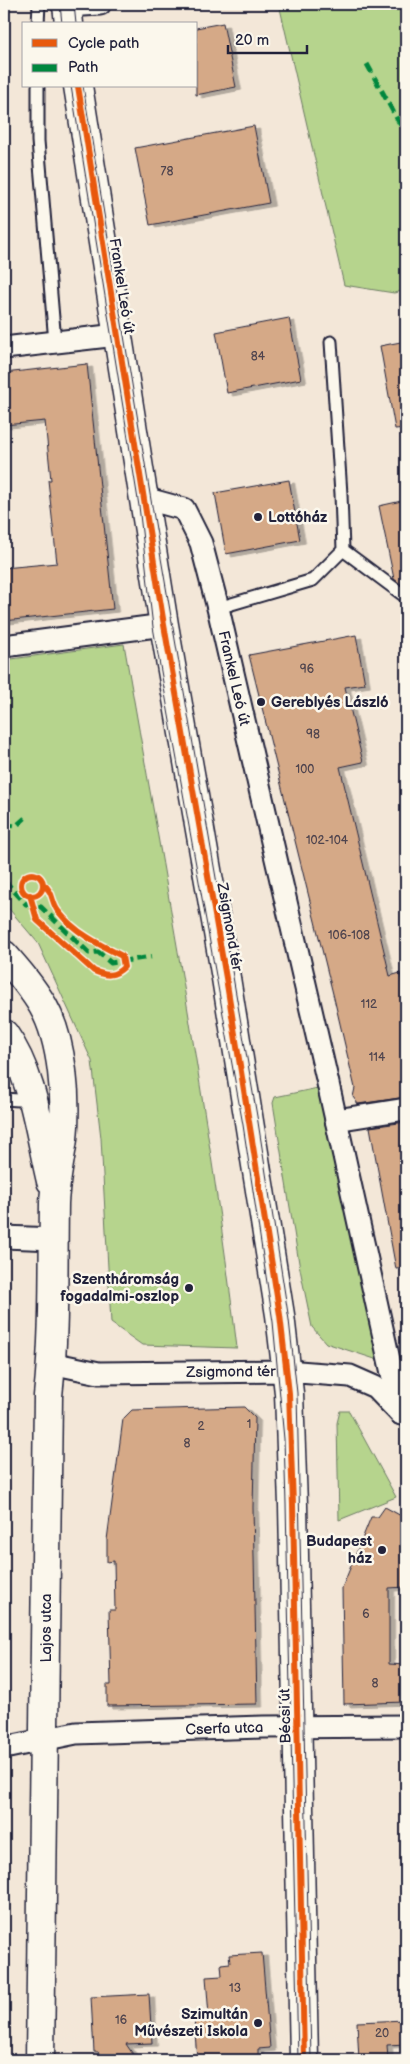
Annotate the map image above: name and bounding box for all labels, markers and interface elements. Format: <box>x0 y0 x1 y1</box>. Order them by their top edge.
legend <box>22 22 198 88</box>
scale bar <box>228 22 306 54</box>
text: 20 m <box>235 31 269 50</box>
text: Cycle path <box>68 34 139 53</box>
text: Path <box>68 58 98 77</box>
house number: 78 <box>161 164 173 179</box>
street label: Frankel Leó út <box>105 237 139 336</box>
house number: 84 <box>251 349 266 364</box>
place label: Lottóház <box>268 508 328 527</box>
marker: Lottóház <box>252 511 264 523</box>
street label: Frankel Leó út <box>214 629 254 728</box>
house number: 96 <box>300 662 314 677</box>
place label: Gereblyés László <box>271 693 389 712</box>
marker: Gereblyés László <box>255 696 267 708</box>
house number: 98 <box>306 727 320 742</box>
house number: 100 <box>296 762 314 777</box>
house number: 102-104 <box>306 833 349 848</box>
street label: Zsigmond tér <box>212 880 247 973</box>
house number: 106-108 <box>328 928 370 943</box>
house number: 112 <box>361 997 377 1012</box>
house number: 114 <box>369 1050 386 1065</box>
place label: Szentháromság fogadalmi-oszlop <box>60 1270 179 1306</box>
marker: Szentháromság fogadalmi-oszlop <box>183 1282 195 1294</box>
street label: Zsigmond tér <box>185 1362 276 1382</box>
house number: 1 <box>247 1417 251 1432</box>
house number: 2 <box>197 1419 205 1434</box>
house number: 8 <box>184 1436 191 1451</box>
place label: Budapest ház <box>306 1532 373 1568</box>
marker: Budapest ház <box>376 1544 388 1556</box>
street label: Lajos utca <box>37 1593 56 1663</box>
house number: 6 <box>362 1607 370 1622</box>
house number: 8 <box>372 1676 379 1691</box>
street label: Bécsi út <box>276 1688 295 1744</box>
street label: Cserfa utca <box>185 1718 264 1739</box>
house number: 13 <box>229 1981 241 1996</box>
place label: Szimultán Művészeti Iskola <box>134 2005 248 2041</box>
house number: 16 <box>115 2013 127 2028</box>
marker: Szimultán Művészeti Iskola <box>252 2017 264 2029</box>
house number: 20 <box>375 2026 389 2041</box>

